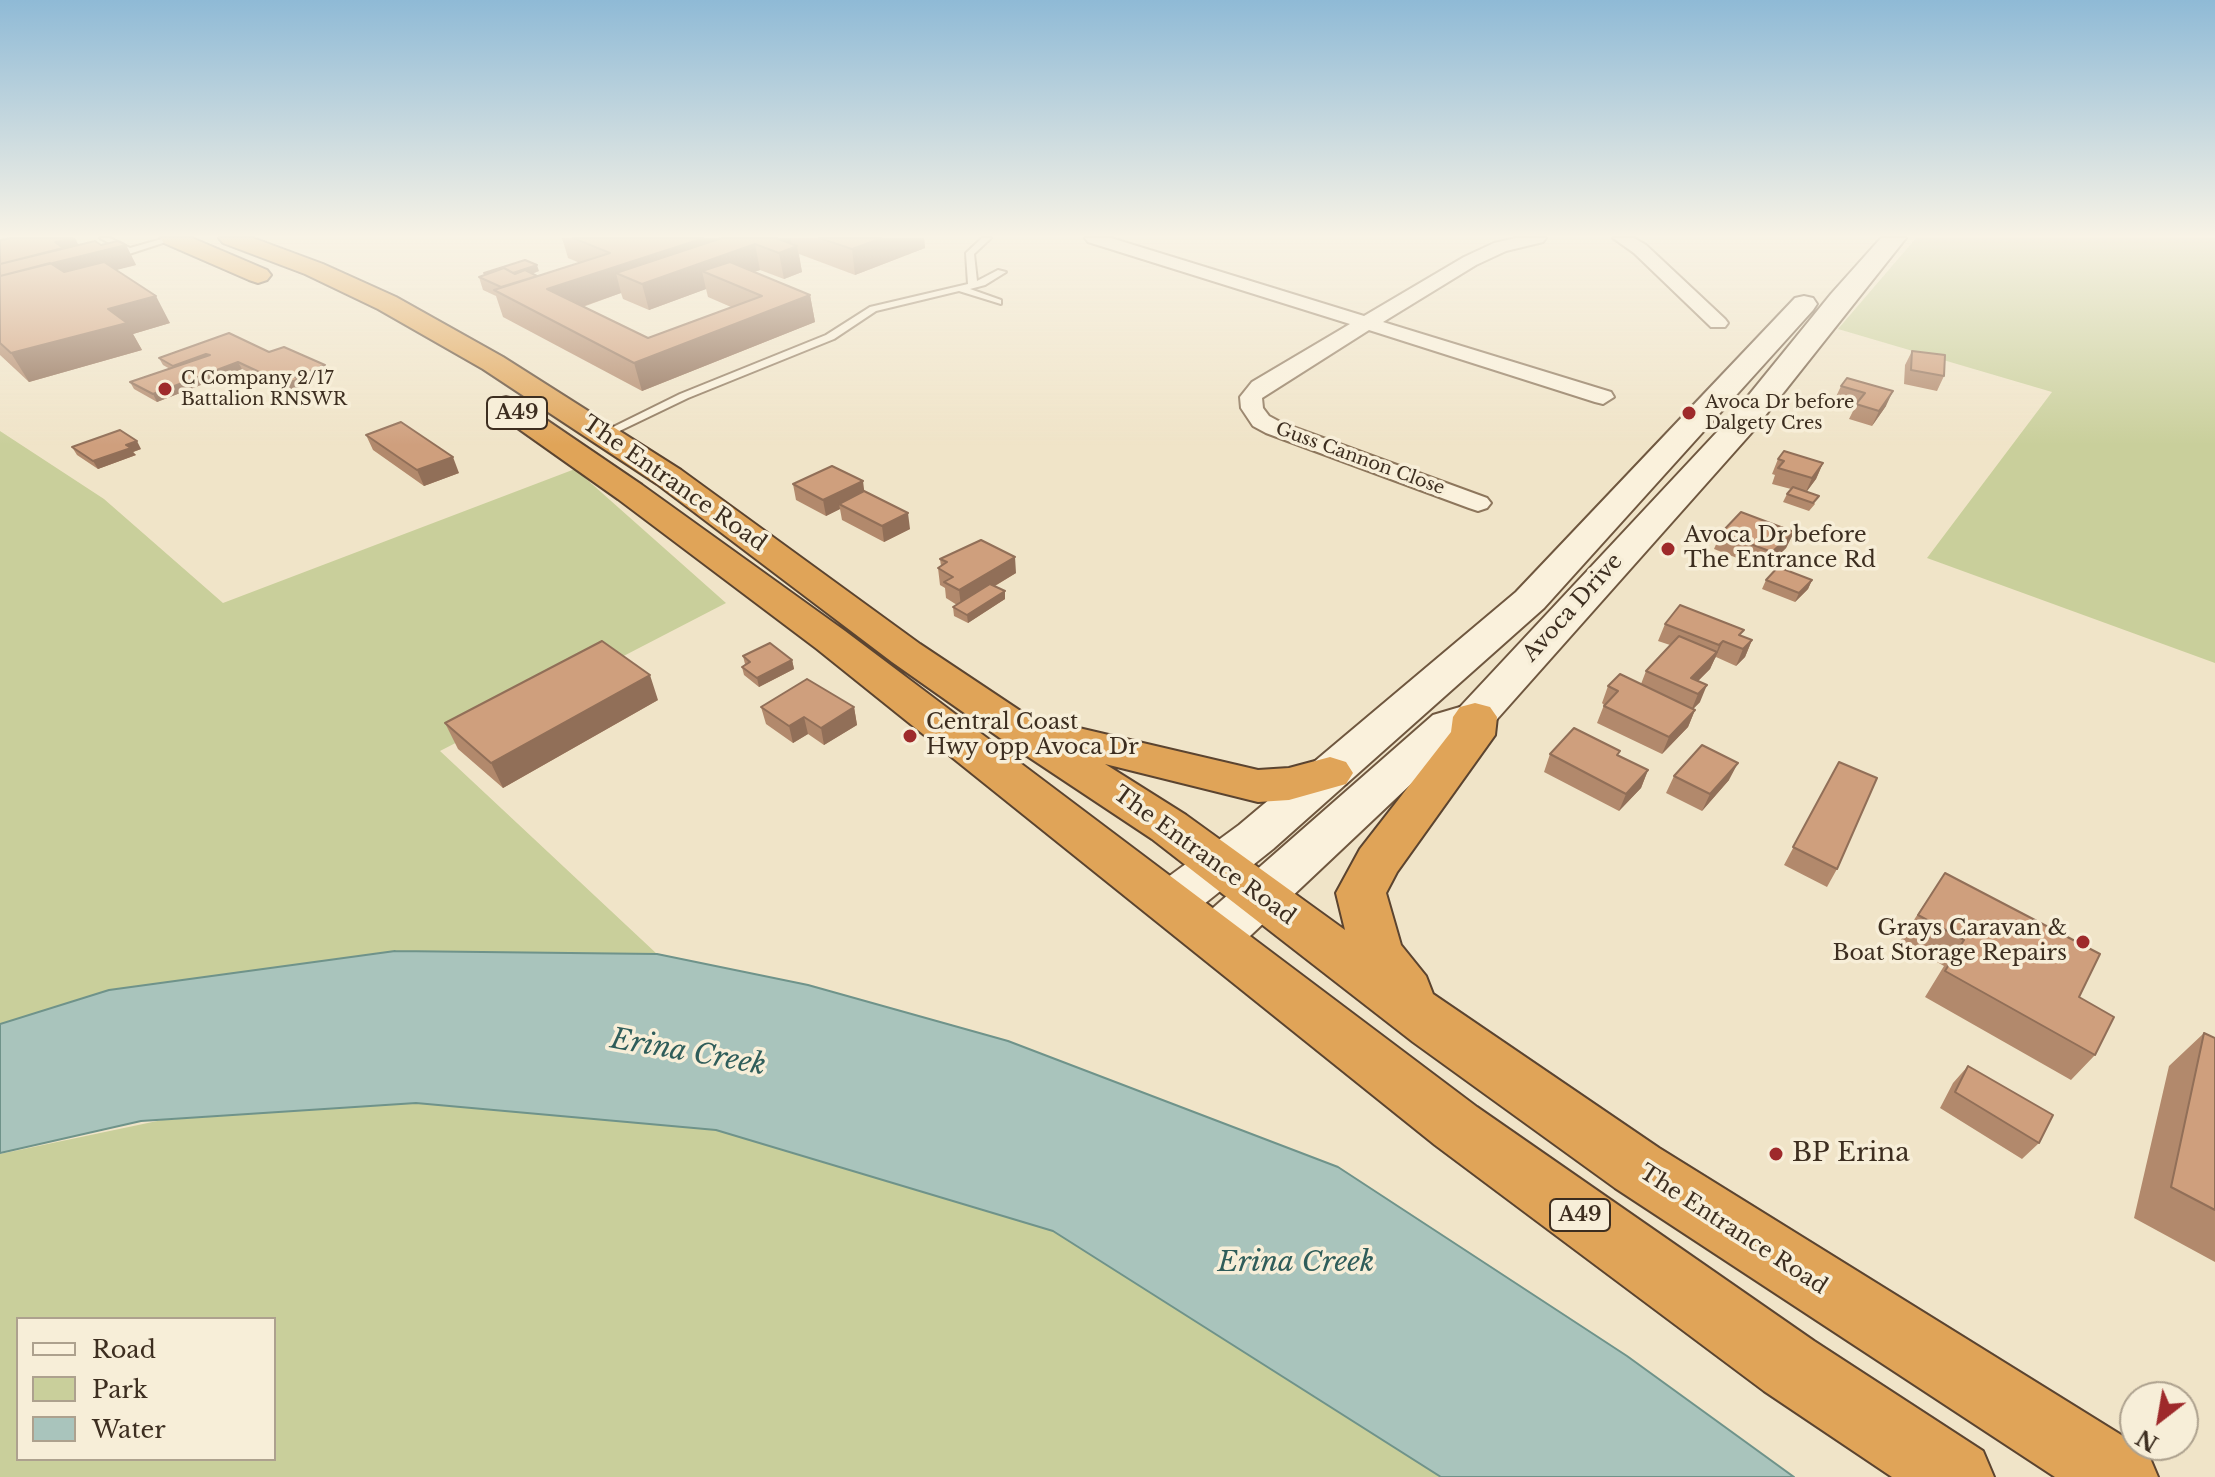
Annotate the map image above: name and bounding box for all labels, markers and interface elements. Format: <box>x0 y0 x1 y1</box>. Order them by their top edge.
place label: C Company 2/17 Battalion RNSWR <box>181 368 347 410</box>
marker: C Company 2/17 Battalion RNSWR <box>156 380 174 398</box>
place label: Avoca Dr before Dalgety Cres <box>1705 392 1854 434</box>
road number: A49 <box>487 397 547 429</box>
marker: Avoca Dr before Dalgety Cres <box>1680 404 1698 422</box>
street label: The Entrance Road <box>577 411 771 557</box>
street label: Guss Cannon Close <box>1273 418 1447 500</box>
place label: Avoca Dr before The Entrance Rd <box>1684 523 1876 574</box>
marker: Avoca Dr before The Entrance Rd <box>1659 540 1677 558</box>
street label: Avoca Drive <box>1518 549 1628 667</box>
place label: Central Coast Hwy opp Avoca Dr <box>926 710 1139 762</box>
marker: Central Coast Hwy opp Avoca Dr <box>901 727 919 745</box>
street label: The Entrance Road <box>1108 781 1300 931</box>
place label: Grays Caravan & Boat Storage Repairs <box>1833 916 2067 968</box>
marker: Grays Caravan & Boat Storage Repairs <box>2074 933 2092 951</box>
water label: Erina Creek <box>608 1023 768 1083</box>
place label: BP Erina <box>1792 1138 1910 1170</box>
marker: BP Erina <box>1767 1145 1785 1163</box>
street label: The Entrance Road <box>1634 1159 1832 1301</box>
road number: A49 <box>1550 1199 1610 1231</box>
water label: Erina Creek <box>1218 1246 1374 1280</box>
legend <box>16 1317 276 1461</box>
text: Road <box>92 1335 156 1364</box>
text: Park <box>92 1375 148 1404</box>
north arrow <box>2119 1381 2199 1461</box>
text: Water <box>92 1415 166 1444</box>
text: N <box>2132 1423 2163 1457</box>

